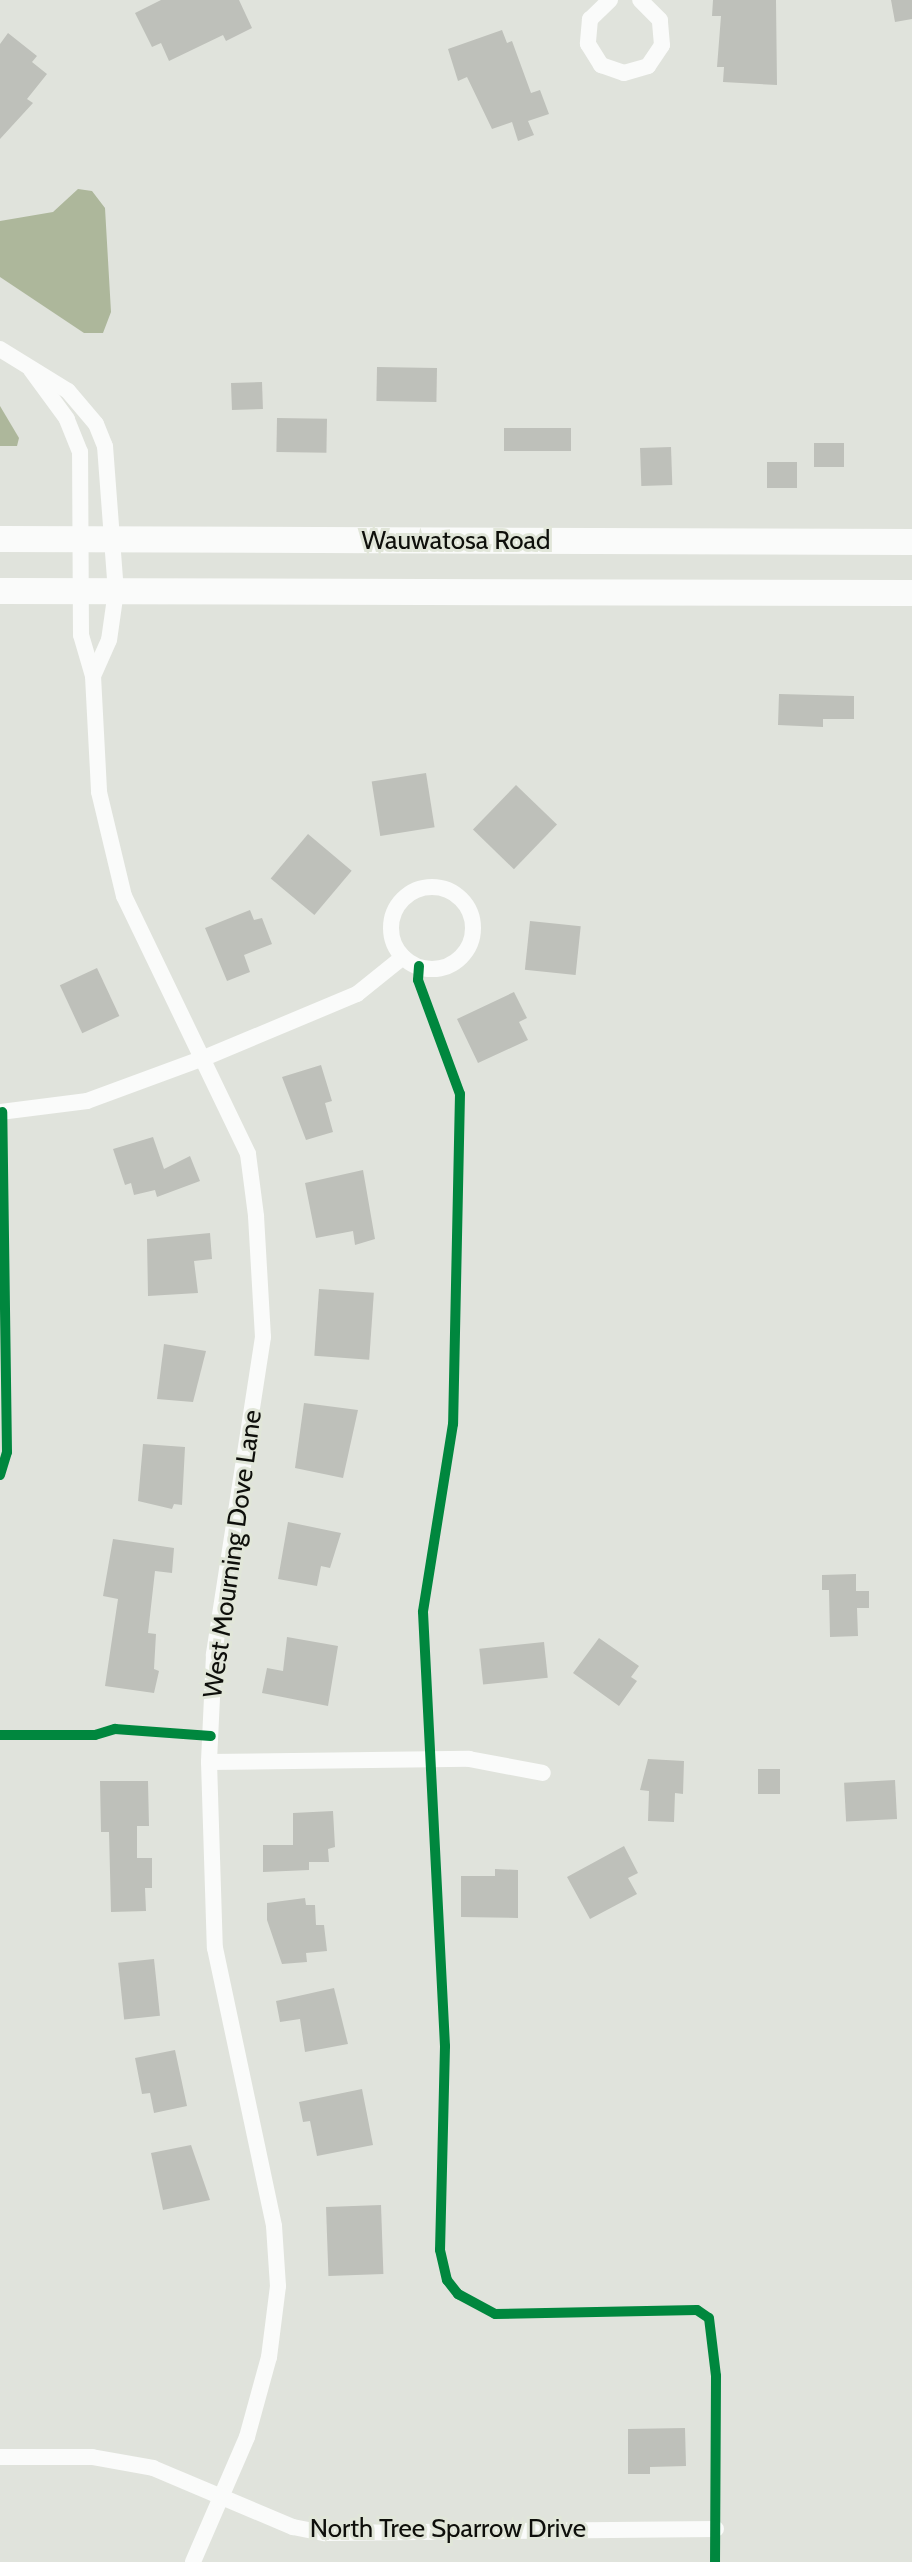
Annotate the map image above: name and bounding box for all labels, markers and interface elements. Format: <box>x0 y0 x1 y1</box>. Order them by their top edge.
street label: Wauwatosa Road <box>361 525 551 557</box>
street label: West Mourning Dove Lane <box>197 1408 269 1700</box>
street label: North Tree Sparrow Drive <box>310 2513 586 2545</box>

